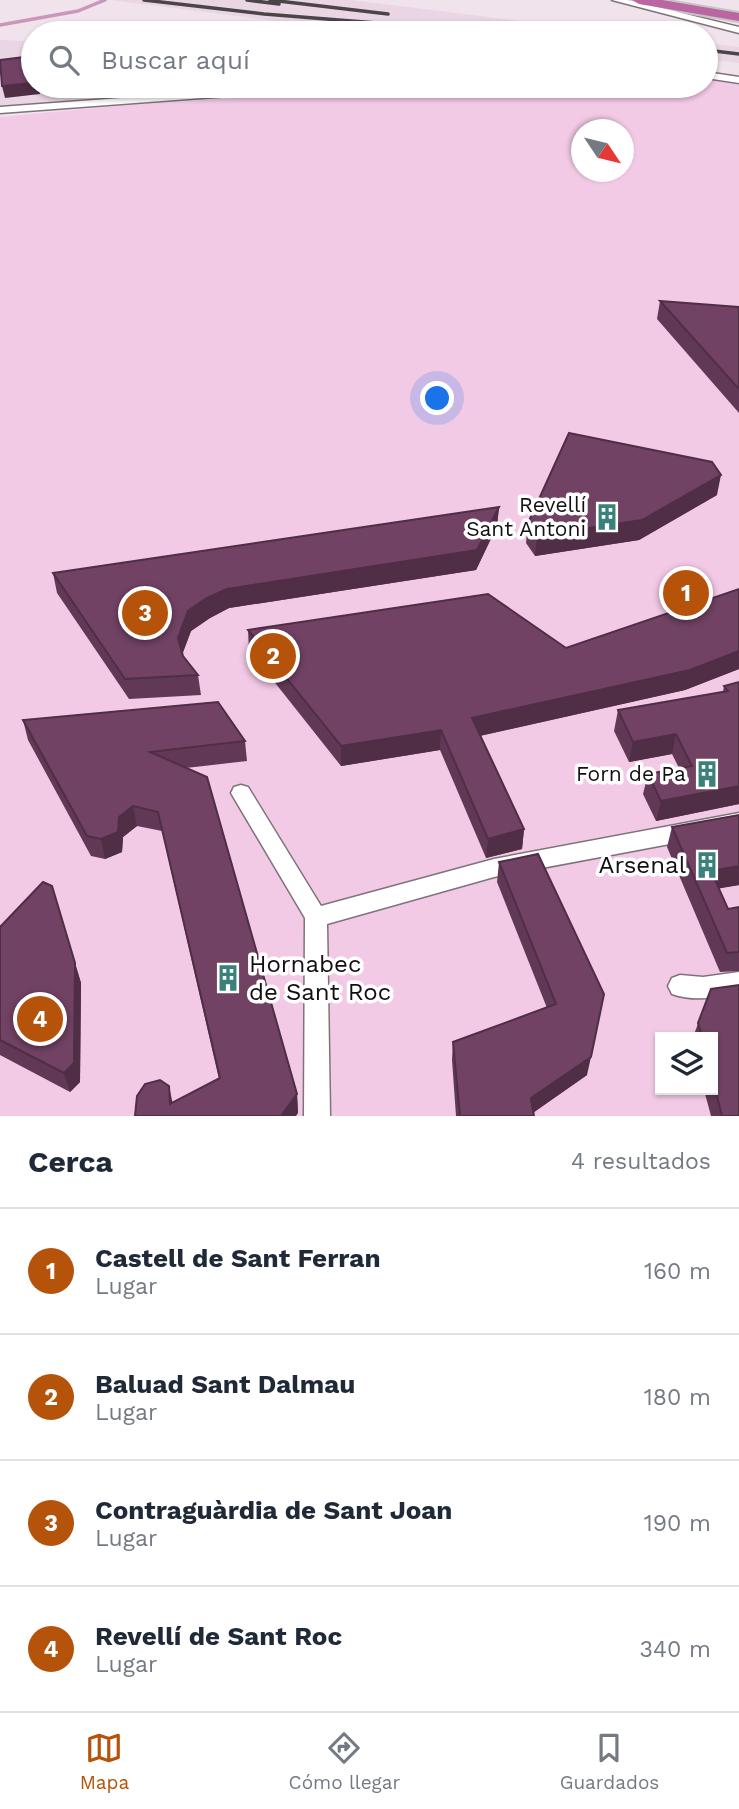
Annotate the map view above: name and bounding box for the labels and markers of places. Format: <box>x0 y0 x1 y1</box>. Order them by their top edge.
place label: Revellí Sant Antoni <box>466 492 586 541</box>
building icon: Revellí Sant Antoni <box>592 502 622 532</box>
pin: 1 <box>663 567 709 619</box>
pin: 3 <box>122 587 168 639</box>
pin: 2 <box>250 630 296 682</box>
building icon: Forn de Pa <box>692 759 722 789</box>
place label: Forn de Pa <box>576 761 686 786</box>
building icon: Arsenal <box>692 850 722 880</box>
place label: Arsenal <box>599 851 687 879</box>
place label: Hornabec de Sant Roc <box>249 950 391 1006</box>
building icon: Hornabec de Sant Roc <box>213 963 243 993</box>
pin: 4 <box>17 993 63 1045</box>

